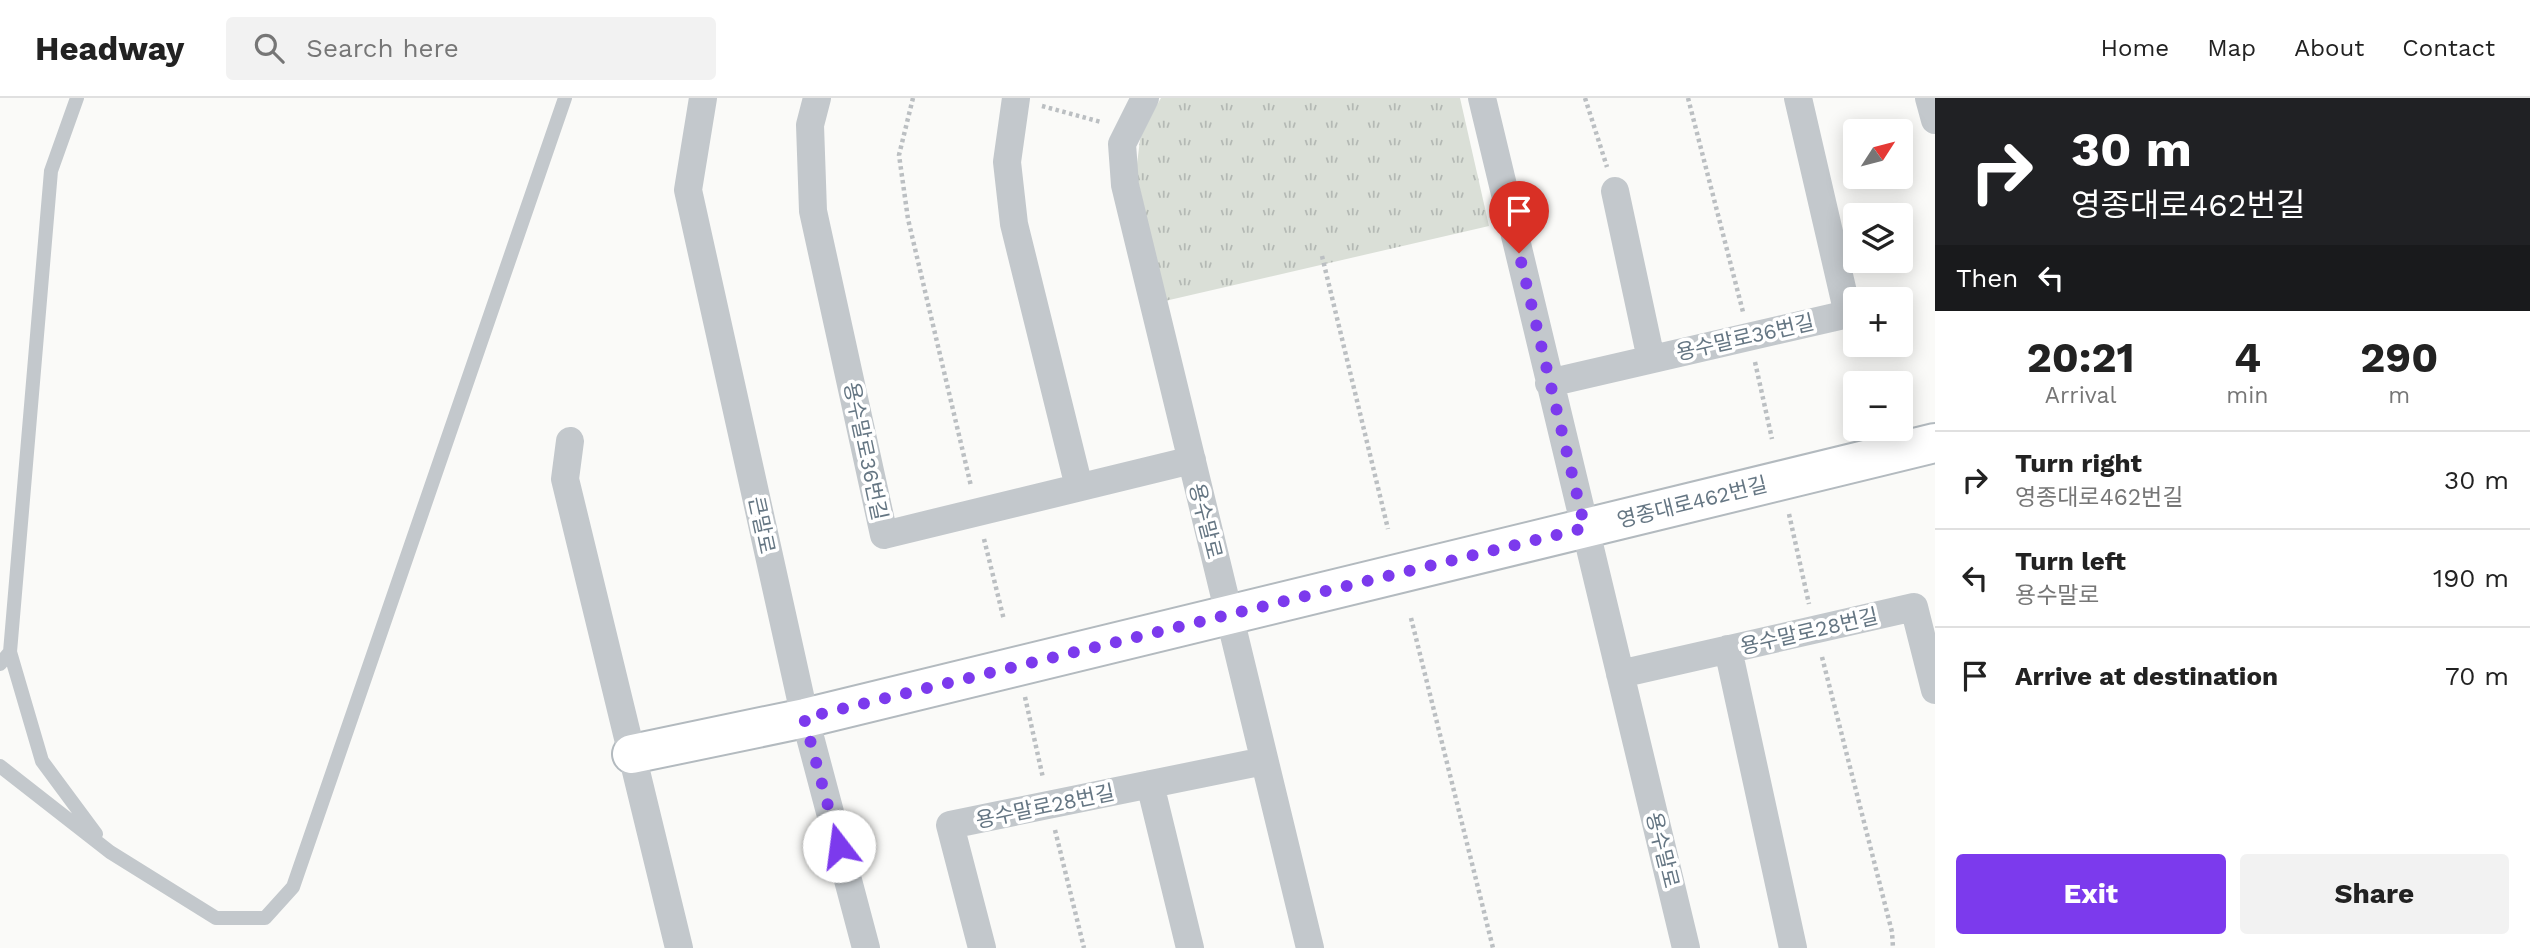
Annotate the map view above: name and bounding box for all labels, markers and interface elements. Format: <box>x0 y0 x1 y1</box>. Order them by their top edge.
search box <box>226 17 716 80</box>
text: Headway <box>35 29 184 68</box>
icon: search <box>250 29 288 67</box>
text: Search here <box>306 33 459 63</box>
text: Home <box>2101 34 2169 62</box>
text: Map <box>2207 34 2256 62</box>
text: About <box>2294 34 2364 62</box>
text: Contact <box>2402 34 2495 62</box>
north arrow <box>1843 119 1913 189</box>
map controls <box>1843 119 1913 441</box>
text: 30 m <box>2071 120 2192 178</box>
icon: right <box>1956 126 2047 217</box>
pin <box>1489 181 1549 253</box>
text: 영종대로462번길 <box>2071 186 2305 224</box>
icon: arrive <box>1500 192 1538 230</box>
button: layers <box>1843 203 1913 273</box>
icon: left <box>2032 259 2070 297</box>
text: Then <box>1956 263 2018 293</box>
button: + <box>1843 287 1913 357</box>
street label: 용수말로36번길 <box>1674 309 1816 365</box>
text: 20:21 <box>2027 333 2135 382</box>
text: 4 <box>2234 333 2261 382</box>
text: 290 <box>2360 333 2438 382</box>
button: − <box>1843 371 1913 441</box>
street label: 용수말로36번길 <box>839 379 893 523</box>
text: Arrival <box>2045 382 2117 409</box>
text: min <box>2226 382 2269 409</box>
text: m <box>2388 382 2410 409</box>
text: Turn right <box>2015 448 2142 478</box>
icon: right <box>1956 461 1994 499</box>
text: 30 m <box>2444 465 2509 495</box>
street label: 영종대로462번길 <box>1614 471 1770 533</box>
street label: 용수말로 <box>1185 480 1227 562</box>
text: 영종대로462번길 <box>2015 484 2183 511</box>
street label: 큰말로 <box>744 494 780 556</box>
text: Turn left <box>2015 546 2126 576</box>
icon: left <box>1956 559 1994 597</box>
text: 190 m <box>2433 563 2509 593</box>
text: 용수말로 <box>2015 582 2100 609</box>
street label: 용수말로28번길 <box>1737 603 1881 659</box>
icon: arrive <box>1956 657 1994 695</box>
text: Arrive at destination <box>2015 661 2278 691</box>
text: 70 m <box>2445 661 2509 691</box>
street label: 용수말로28번길 <box>973 779 1117 833</box>
position arrow <box>802 809 876 883</box>
street label: 용수말로 <box>1642 809 1684 891</box>
button: Exit <box>1956 854 2226 934</box>
button: Share <box>2240 854 2509 934</box>

